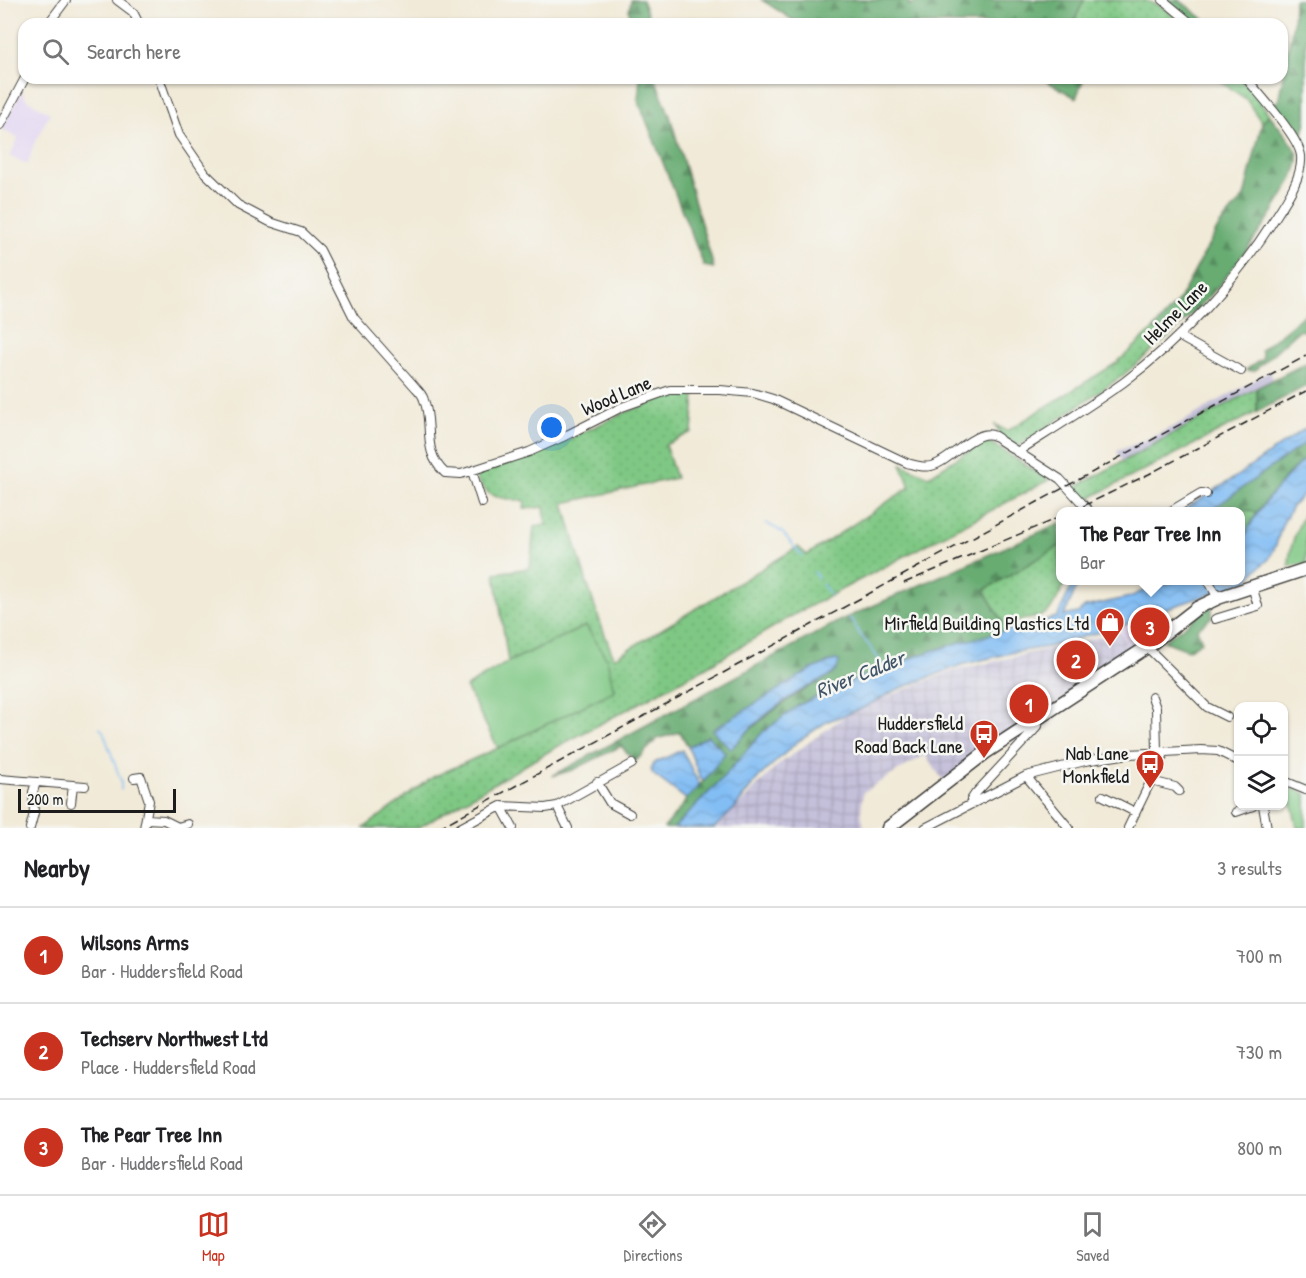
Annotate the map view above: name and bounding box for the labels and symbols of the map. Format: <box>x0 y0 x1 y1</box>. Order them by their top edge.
street label: Helme Lane <box>1137 274 1213 350</box>
street label: Wood Lane <box>577 368 655 422</box>
your location <box>537 413 566 442</box>
pin: 3 <box>1130 604 1170 650</box>
shop icon: Mirfield Building Plastics Ltd <box>1094 606 1126 648</box>
place label: Mirfield Building Plastics Ltd <box>884 609 1089 636</box>
pin: 2 <box>1056 638 1096 682</box>
water label: River Calder <box>811 642 912 705</box>
pin: 1 <box>1010 682 1048 726</box>
place label: Huddersfield Road Back Lane <box>855 709 963 759</box>
bus stop icon: Huddersfield Road Back Lane <box>968 718 1000 760</box>
place label: Nab Lane Monkfield <box>1063 739 1129 789</box>
bus stop icon: Nab Lane Monkfield <box>1134 748 1166 790</box>
scale bar <box>18 786 176 814</box>

